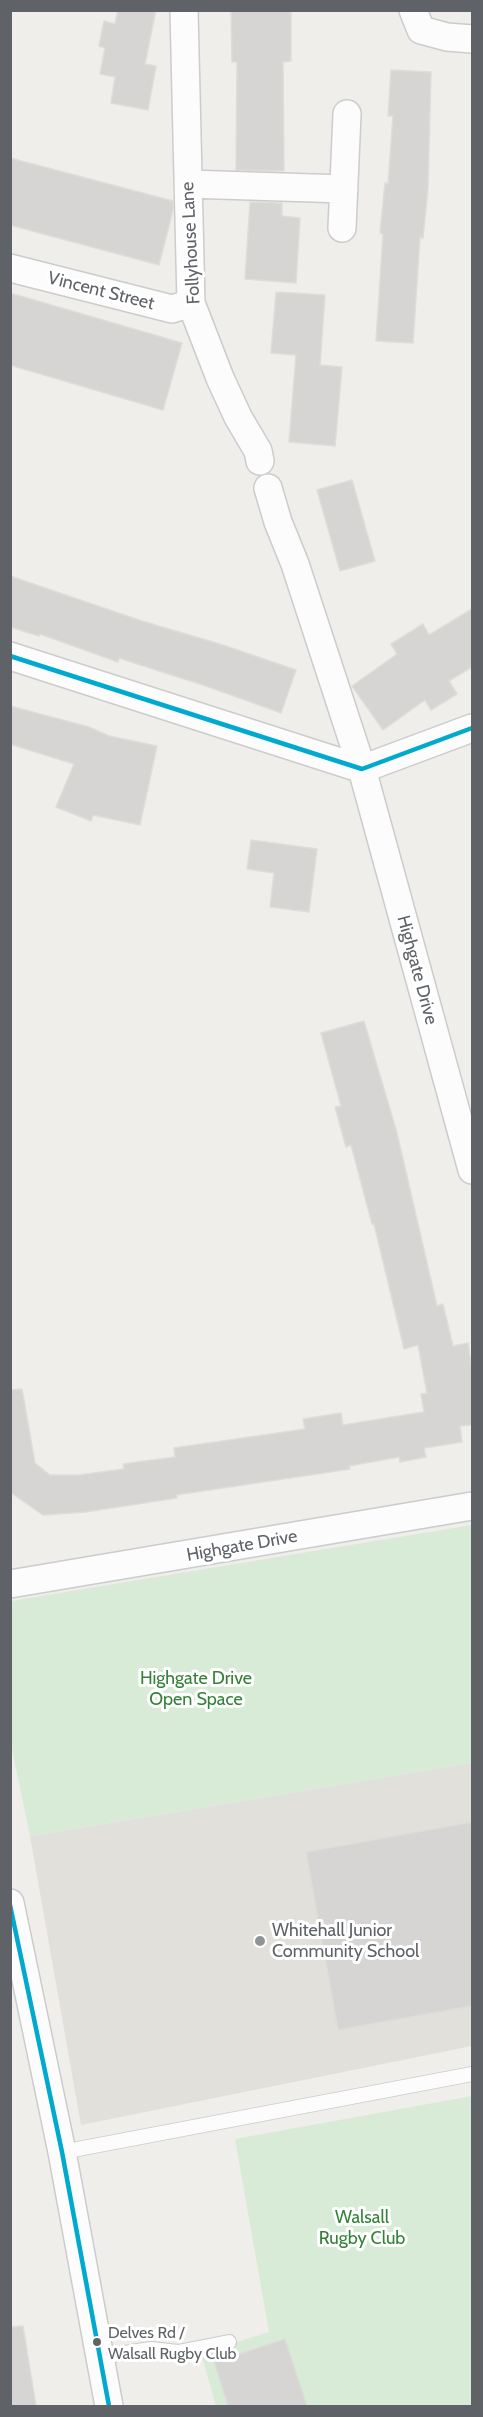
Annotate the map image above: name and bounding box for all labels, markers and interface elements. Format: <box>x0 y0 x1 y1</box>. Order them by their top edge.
street label: Follyhouse Lane <box>177 181 205 305</box>
street label: Vincent Street <box>45 267 157 315</box>
street label: Highgate Drive <box>392 913 442 1027</box>
street label: Highgate Drive <box>185 1526 299 1566</box>
park label: Highgate Drive Open Space <box>140 1668 252 1710</box>
place label: Whitehall Junior Community School <box>272 1920 419 1962</box>
marker: Whitehall Junior Community School <box>253 1934 267 1948</box>
park label: Walsall Rugby Club <box>319 2207 405 2250</box>
place label: Delves Rd / Walsall Rugby Club <box>108 2323 236 2361</box>
marker: Delves Rd / Walsall Rugby Club <box>91 2336 103 2348</box>

